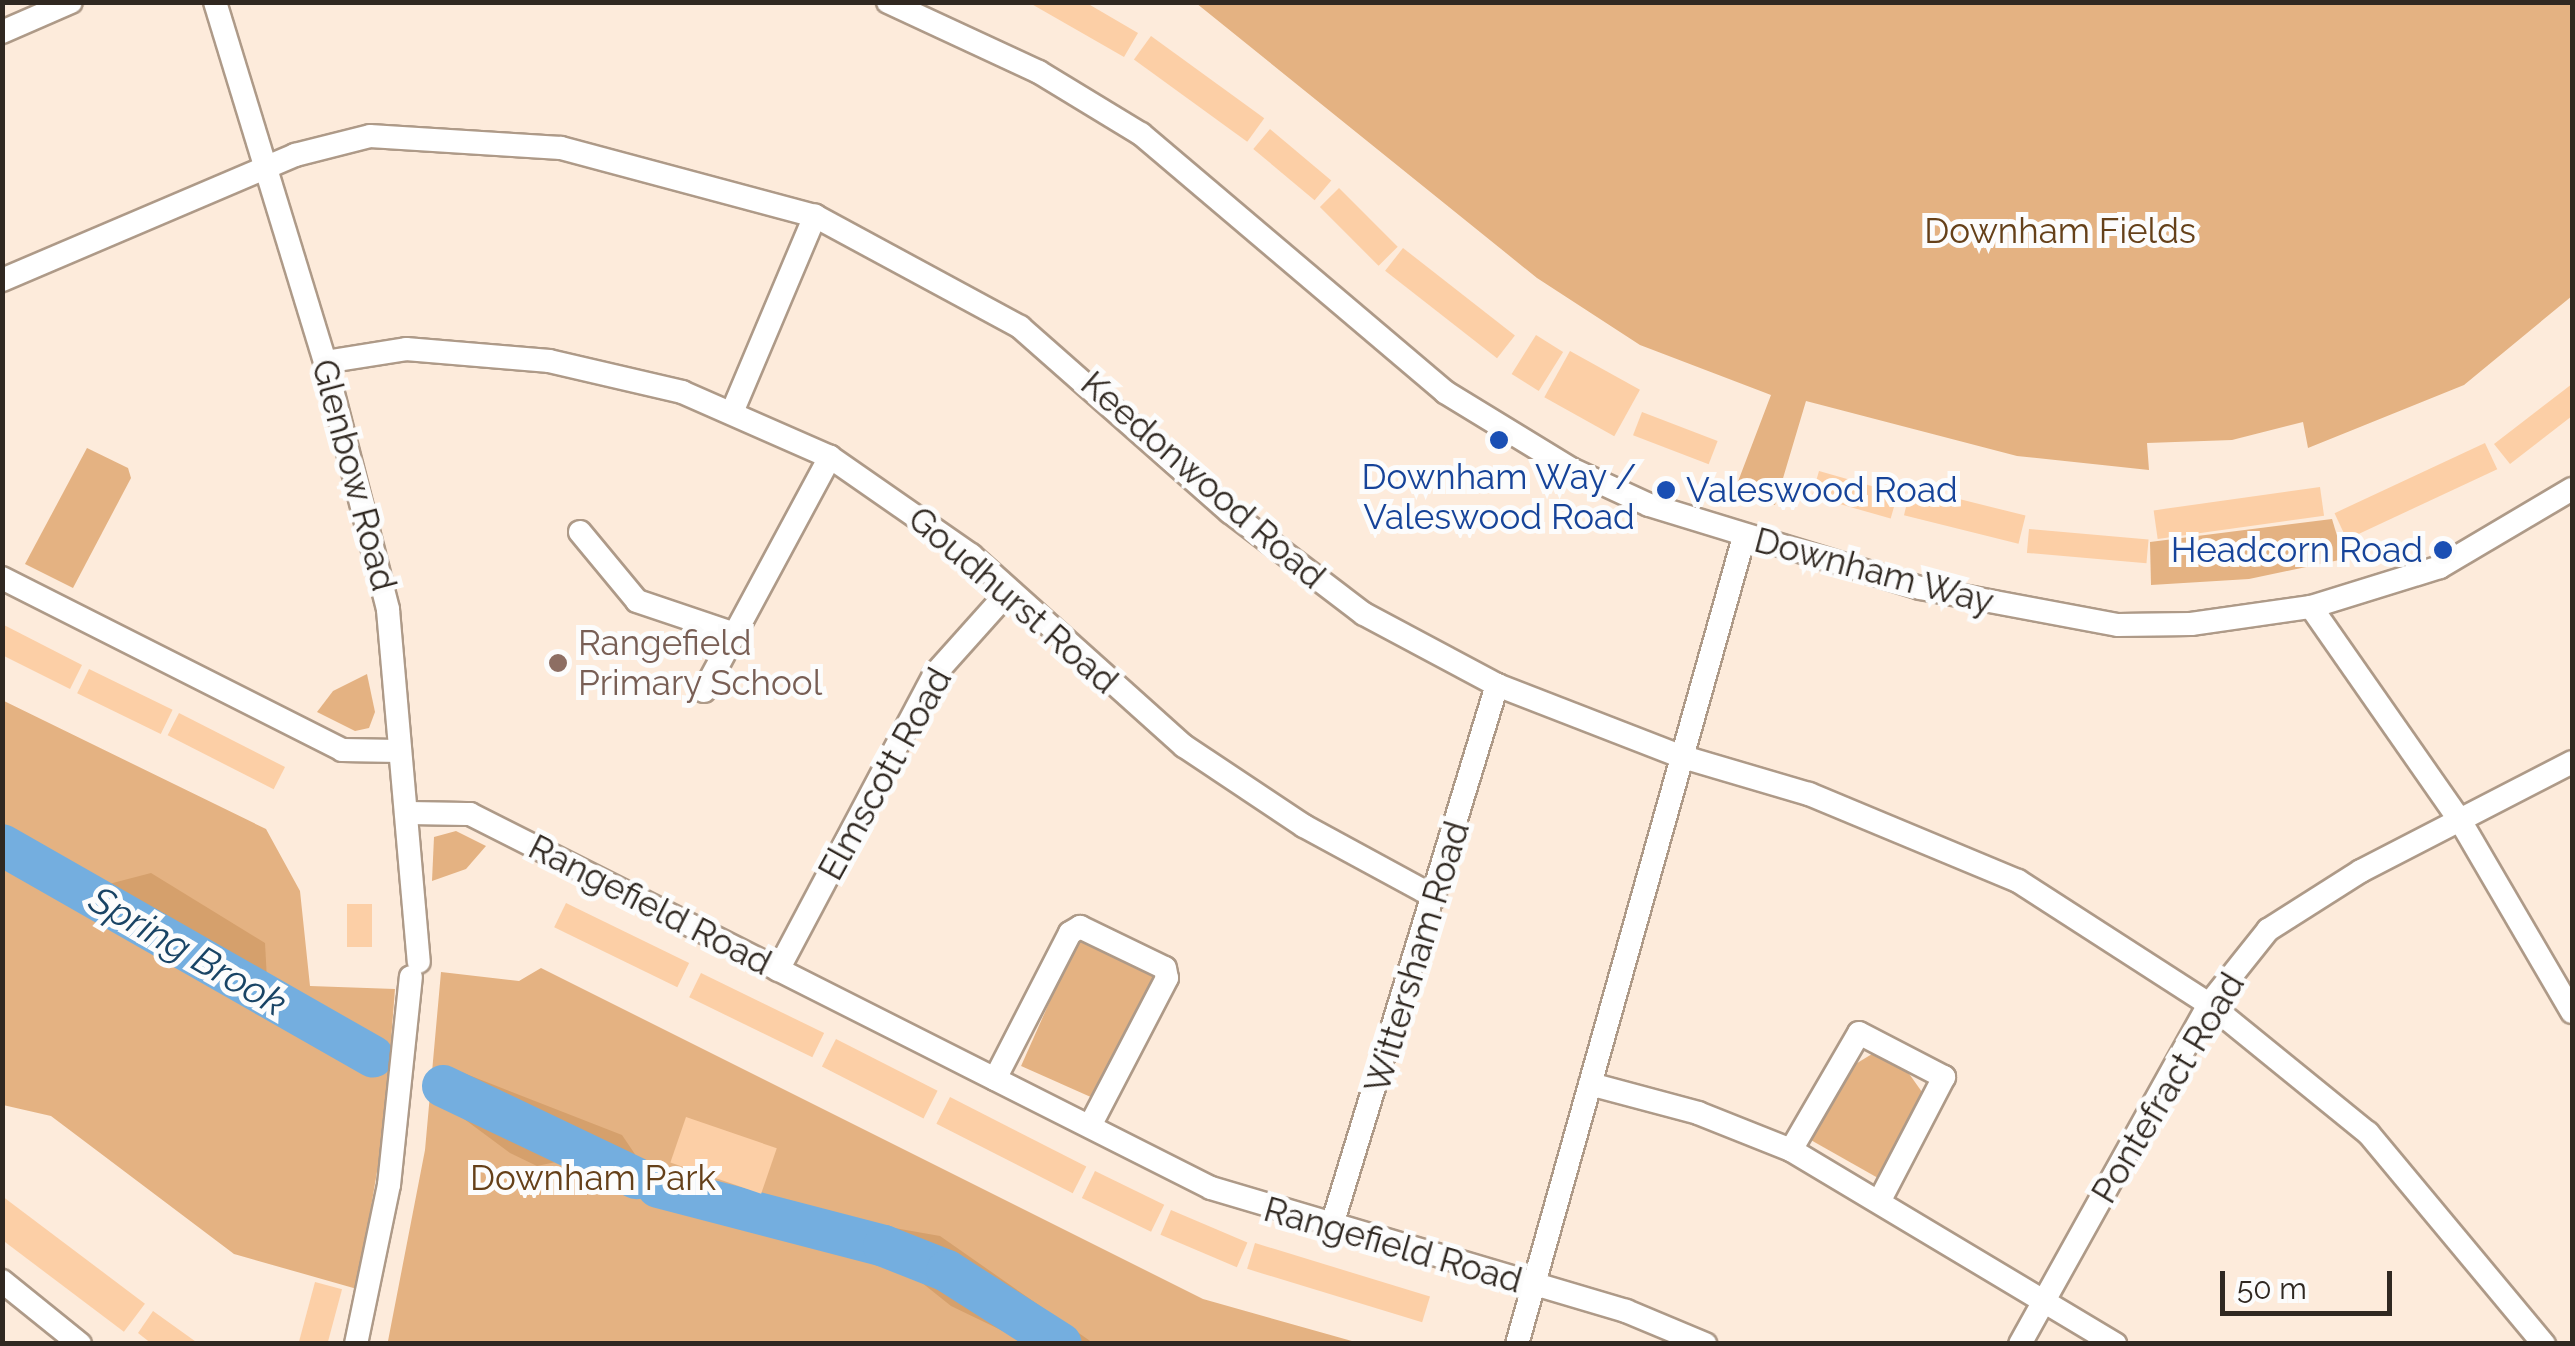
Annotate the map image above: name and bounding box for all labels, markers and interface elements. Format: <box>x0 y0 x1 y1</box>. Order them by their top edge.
park label: Downham Fields <box>1924 210 2196 252</box>
street label: Glenbow Road <box>303 354 405 596</box>
street label: Keedonwood Road <box>1073 363 1333 597</box>
marker: Downham Way / Valeswood Road <box>1488 429 1510 451</box>
place label: Downham Way / Valeswood Road <box>1361 456 1637 538</box>
place label: Valeswood Road <box>1686 469 1958 511</box>
marker: Valeswood Road <box>1655 479 1677 501</box>
street label: Goudhurst Road <box>900 498 1126 702</box>
street label: Downham Way <box>1749 519 1999 623</box>
place label: Headcorn Road <box>2171 529 2423 571</box>
marker: Headcorn Road <box>2432 539 2454 561</box>
place label: Rangefield Primary School <box>578 622 823 704</box>
marker: Rangefield Primary School <box>547 652 569 674</box>
street label: Elmscott Road <box>809 661 961 887</box>
street label: Wittersham Road <box>1356 816 1478 1098</box>
street label: Rangefield Road <box>522 826 778 984</box>
water label: Spring Brook <box>81 876 295 1026</box>
street label: Pontefract Road <box>2083 965 2253 1211</box>
park label: Downham Park <box>470 1157 716 1199</box>
street label: Rangefield Road <box>1259 1188 1527 1302</box>
scale bar <box>2225 1251 2398 1313</box>
text: 50 m <box>2237 1271 2307 1306</box>

